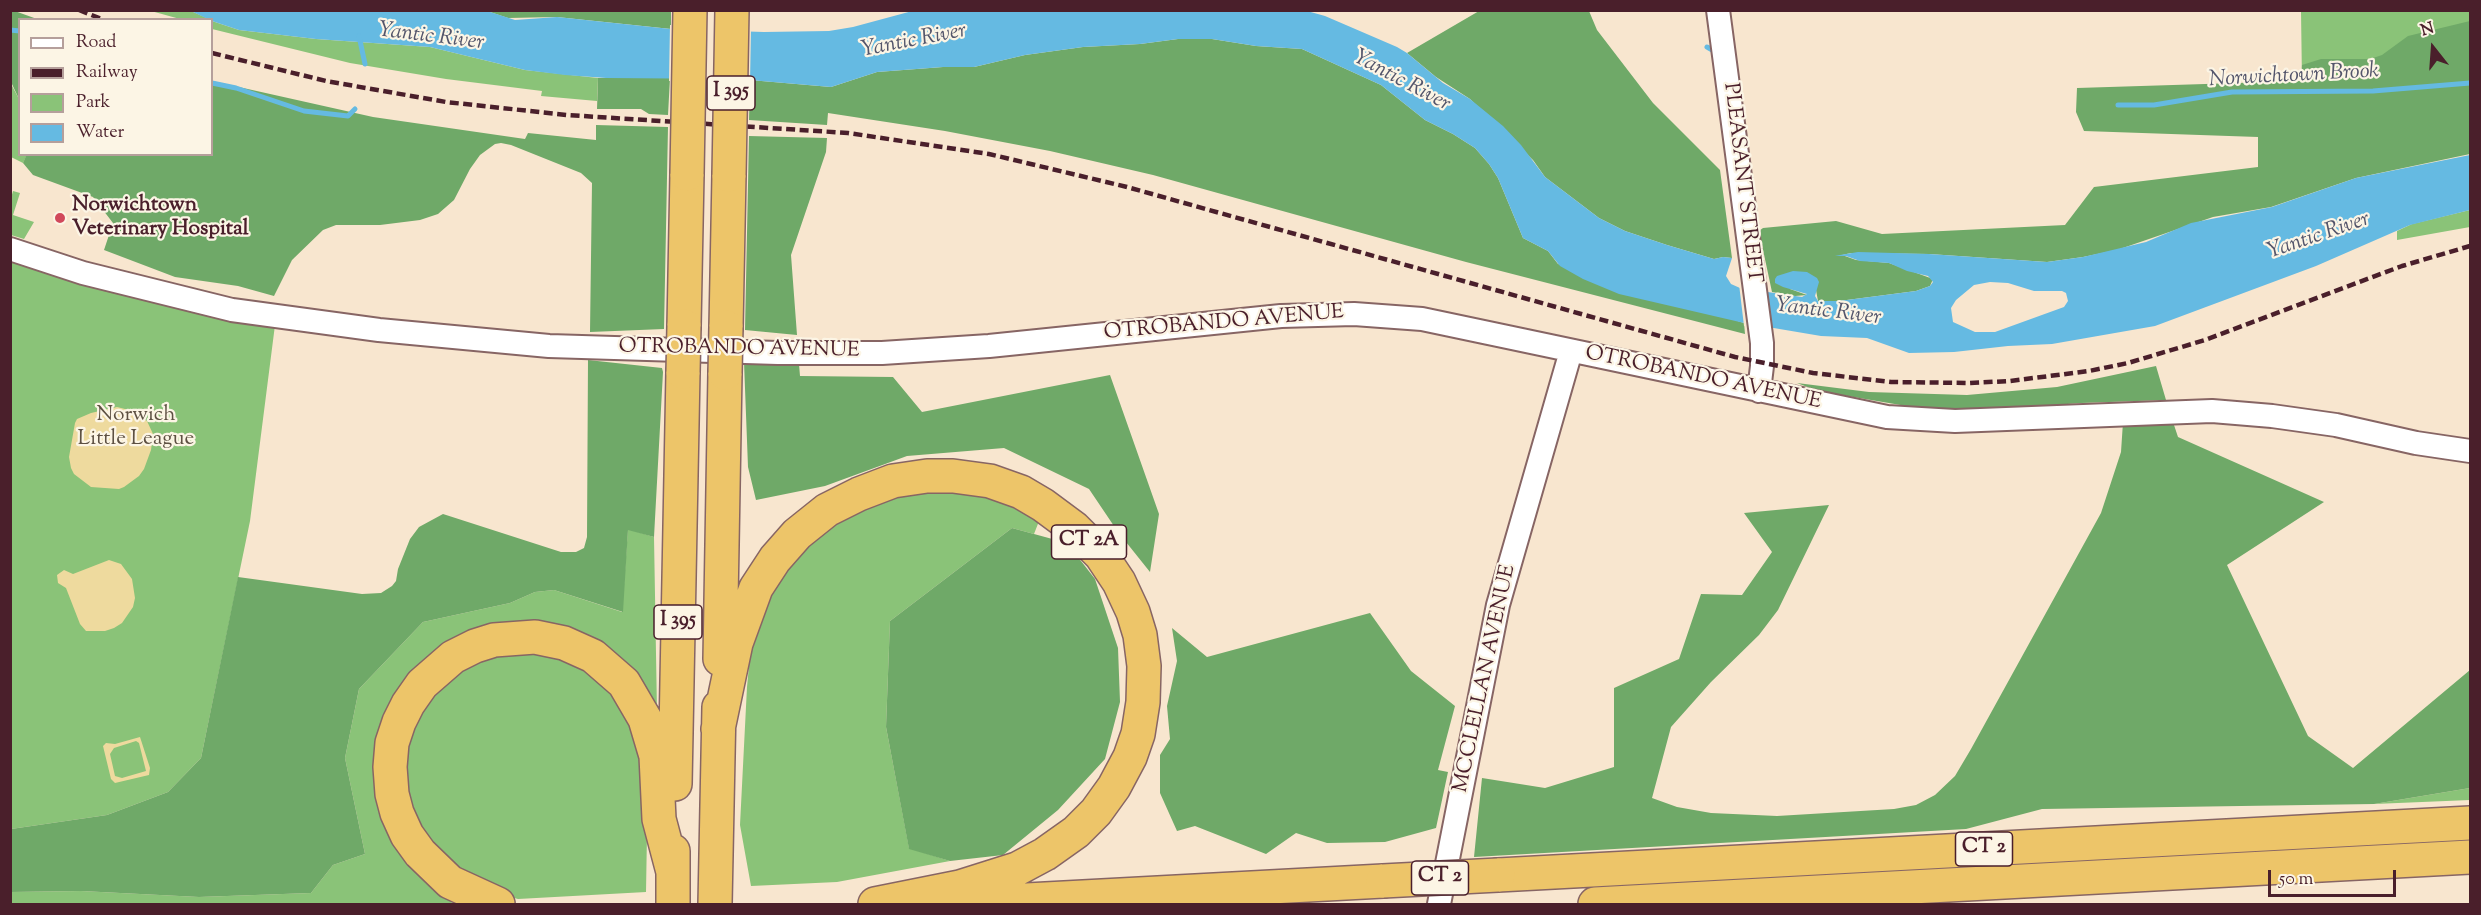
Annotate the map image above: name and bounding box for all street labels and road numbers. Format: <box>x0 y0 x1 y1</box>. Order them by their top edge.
road number: I 395 <box>707 76 755 110</box>
street label: PLEASANT STREET <box>1716 82 1766 284</box>
street label: OTROBANDO AVENUE <box>1103 301 1345 347</box>
street label: OTROBANDO AVENUE <box>618 335 860 365</box>
street label: OTROBANDO AVENUE <box>1583 342 1823 416</box>
road number: CT 2A <box>1052 525 1126 559</box>
street label: MCCLELLAN AVENUE <box>1450 563 1522 795</box>
road number: I 395 <box>654 605 702 639</box>
road number: CT 2 <box>1956 832 2012 866</box>
road number: CT 2 <box>1412 861 1468 895</box>

